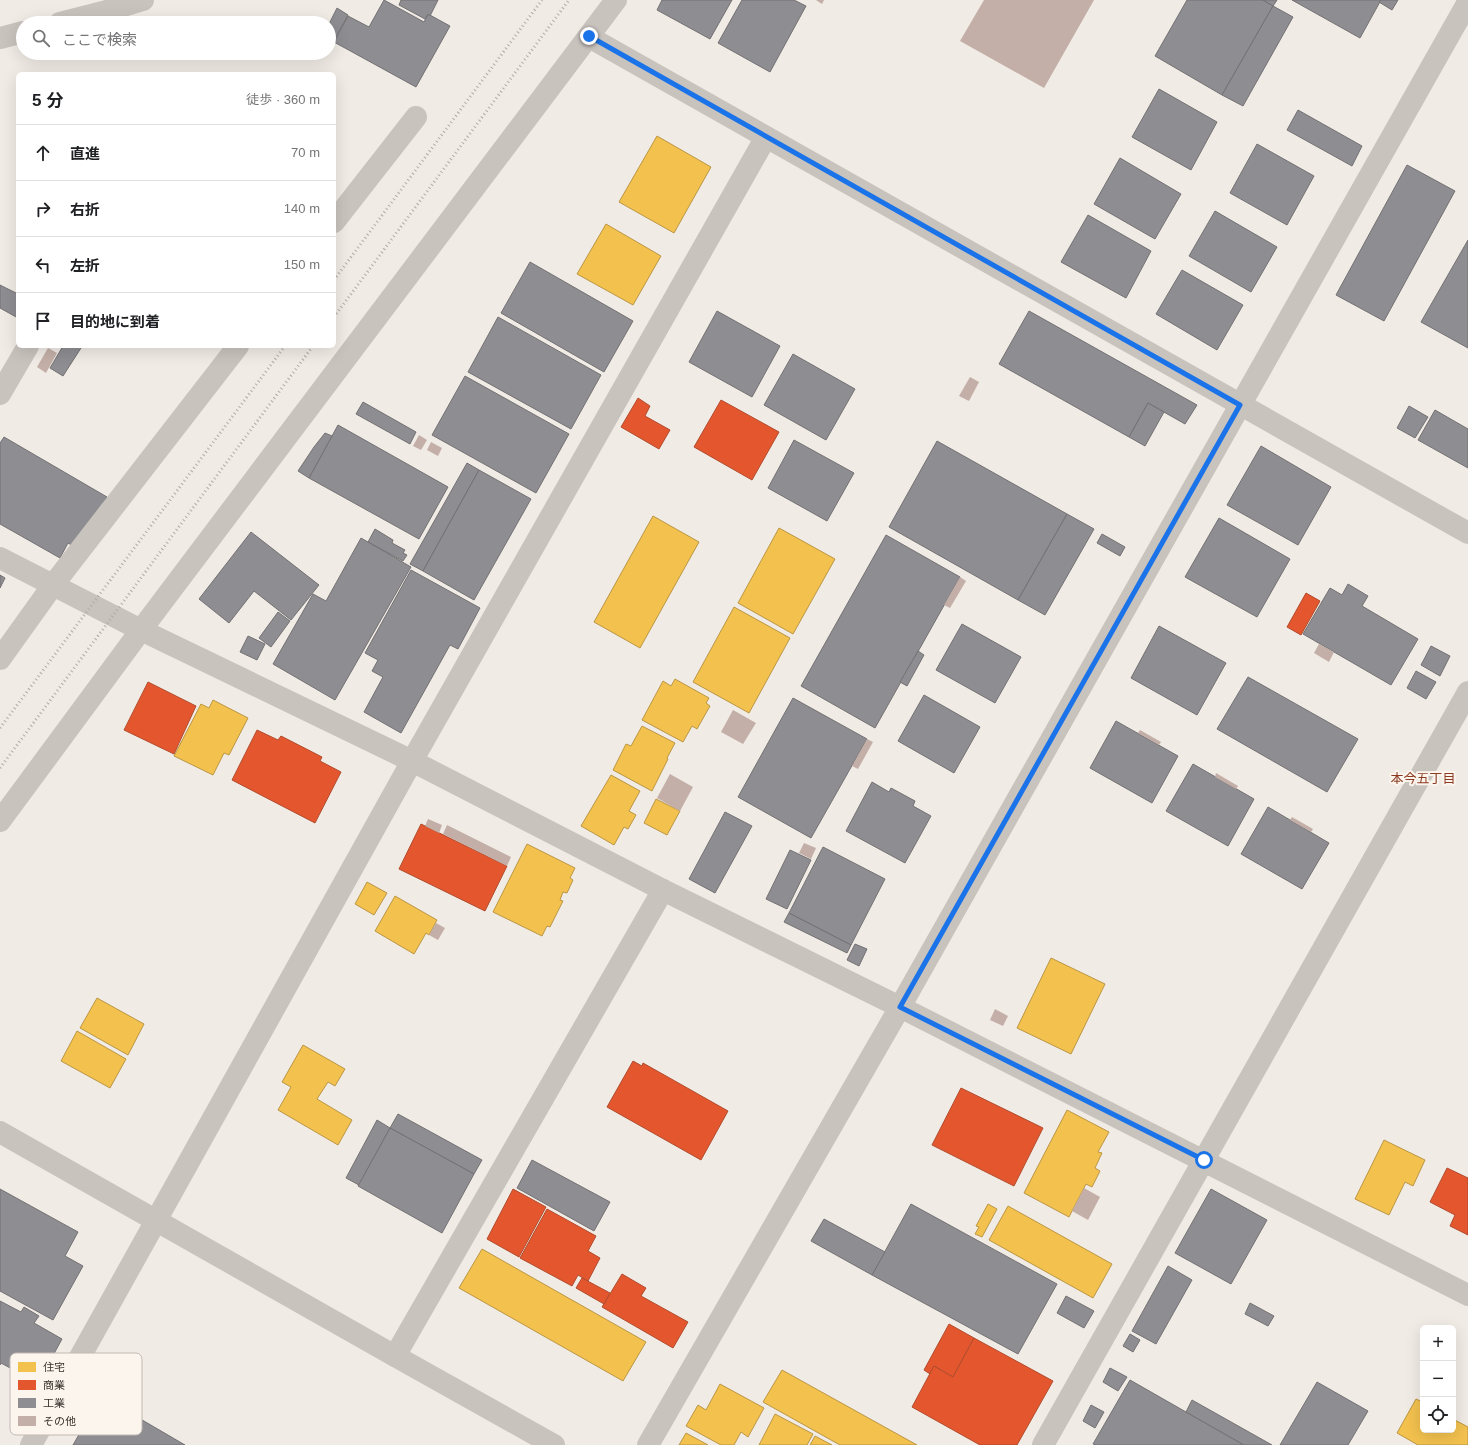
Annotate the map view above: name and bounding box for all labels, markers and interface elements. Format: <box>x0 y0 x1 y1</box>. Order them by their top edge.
search box <box>16 16 336 60</box>
icon: search <box>30 27 52 49</box>
route end <box>580 27 598 45</box>
text: ここで検索 <box>62 31 137 48</box>
text: 5 分 <box>32 91 63 110</box>
text: 徒歩 · 360 m <box>246 92 320 107</box>
icon: ahead <box>32 142 54 164</box>
text: 直進 <box>70 145 100 162</box>
text: 70 m <box>291 145 320 160</box>
icon: right <box>32 198 54 220</box>
text: 右折 <box>70 201 100 218</box>
text: 140 m <box>284 201 320 216</box>
icon: left <box>32 254 54 276</box>
text: 左折 <box>70 257 100 274</box>
text: 150 m <box>284 257 320 272</box>
icon: arrive <box>32 310 54 332</box>
text: 目的地に到着 <box>70 313 160 330</box>
district label: 本今五丁目 <box>1390 771 1456 786</box>
route start <box>1195 1151 1213 1169</box>
map controls <box>1420 1325 1456 1433</box>
button: + <box>1420 1325 1456 1361</box>
legend <box>10 1353 142 1435</box>
text: 住宅 <box>43 1361 65 1373</box>
button: − <box>1420 1361 1456 1397</box>
text: 商業 <box>43 1379 65 1391</box>
text: 工業 <box>43 1397 65 1409</box>
button: locate <box>1420 1397 1456 1433</box>
text: その他 <box>43 1415 76 1427</box>

